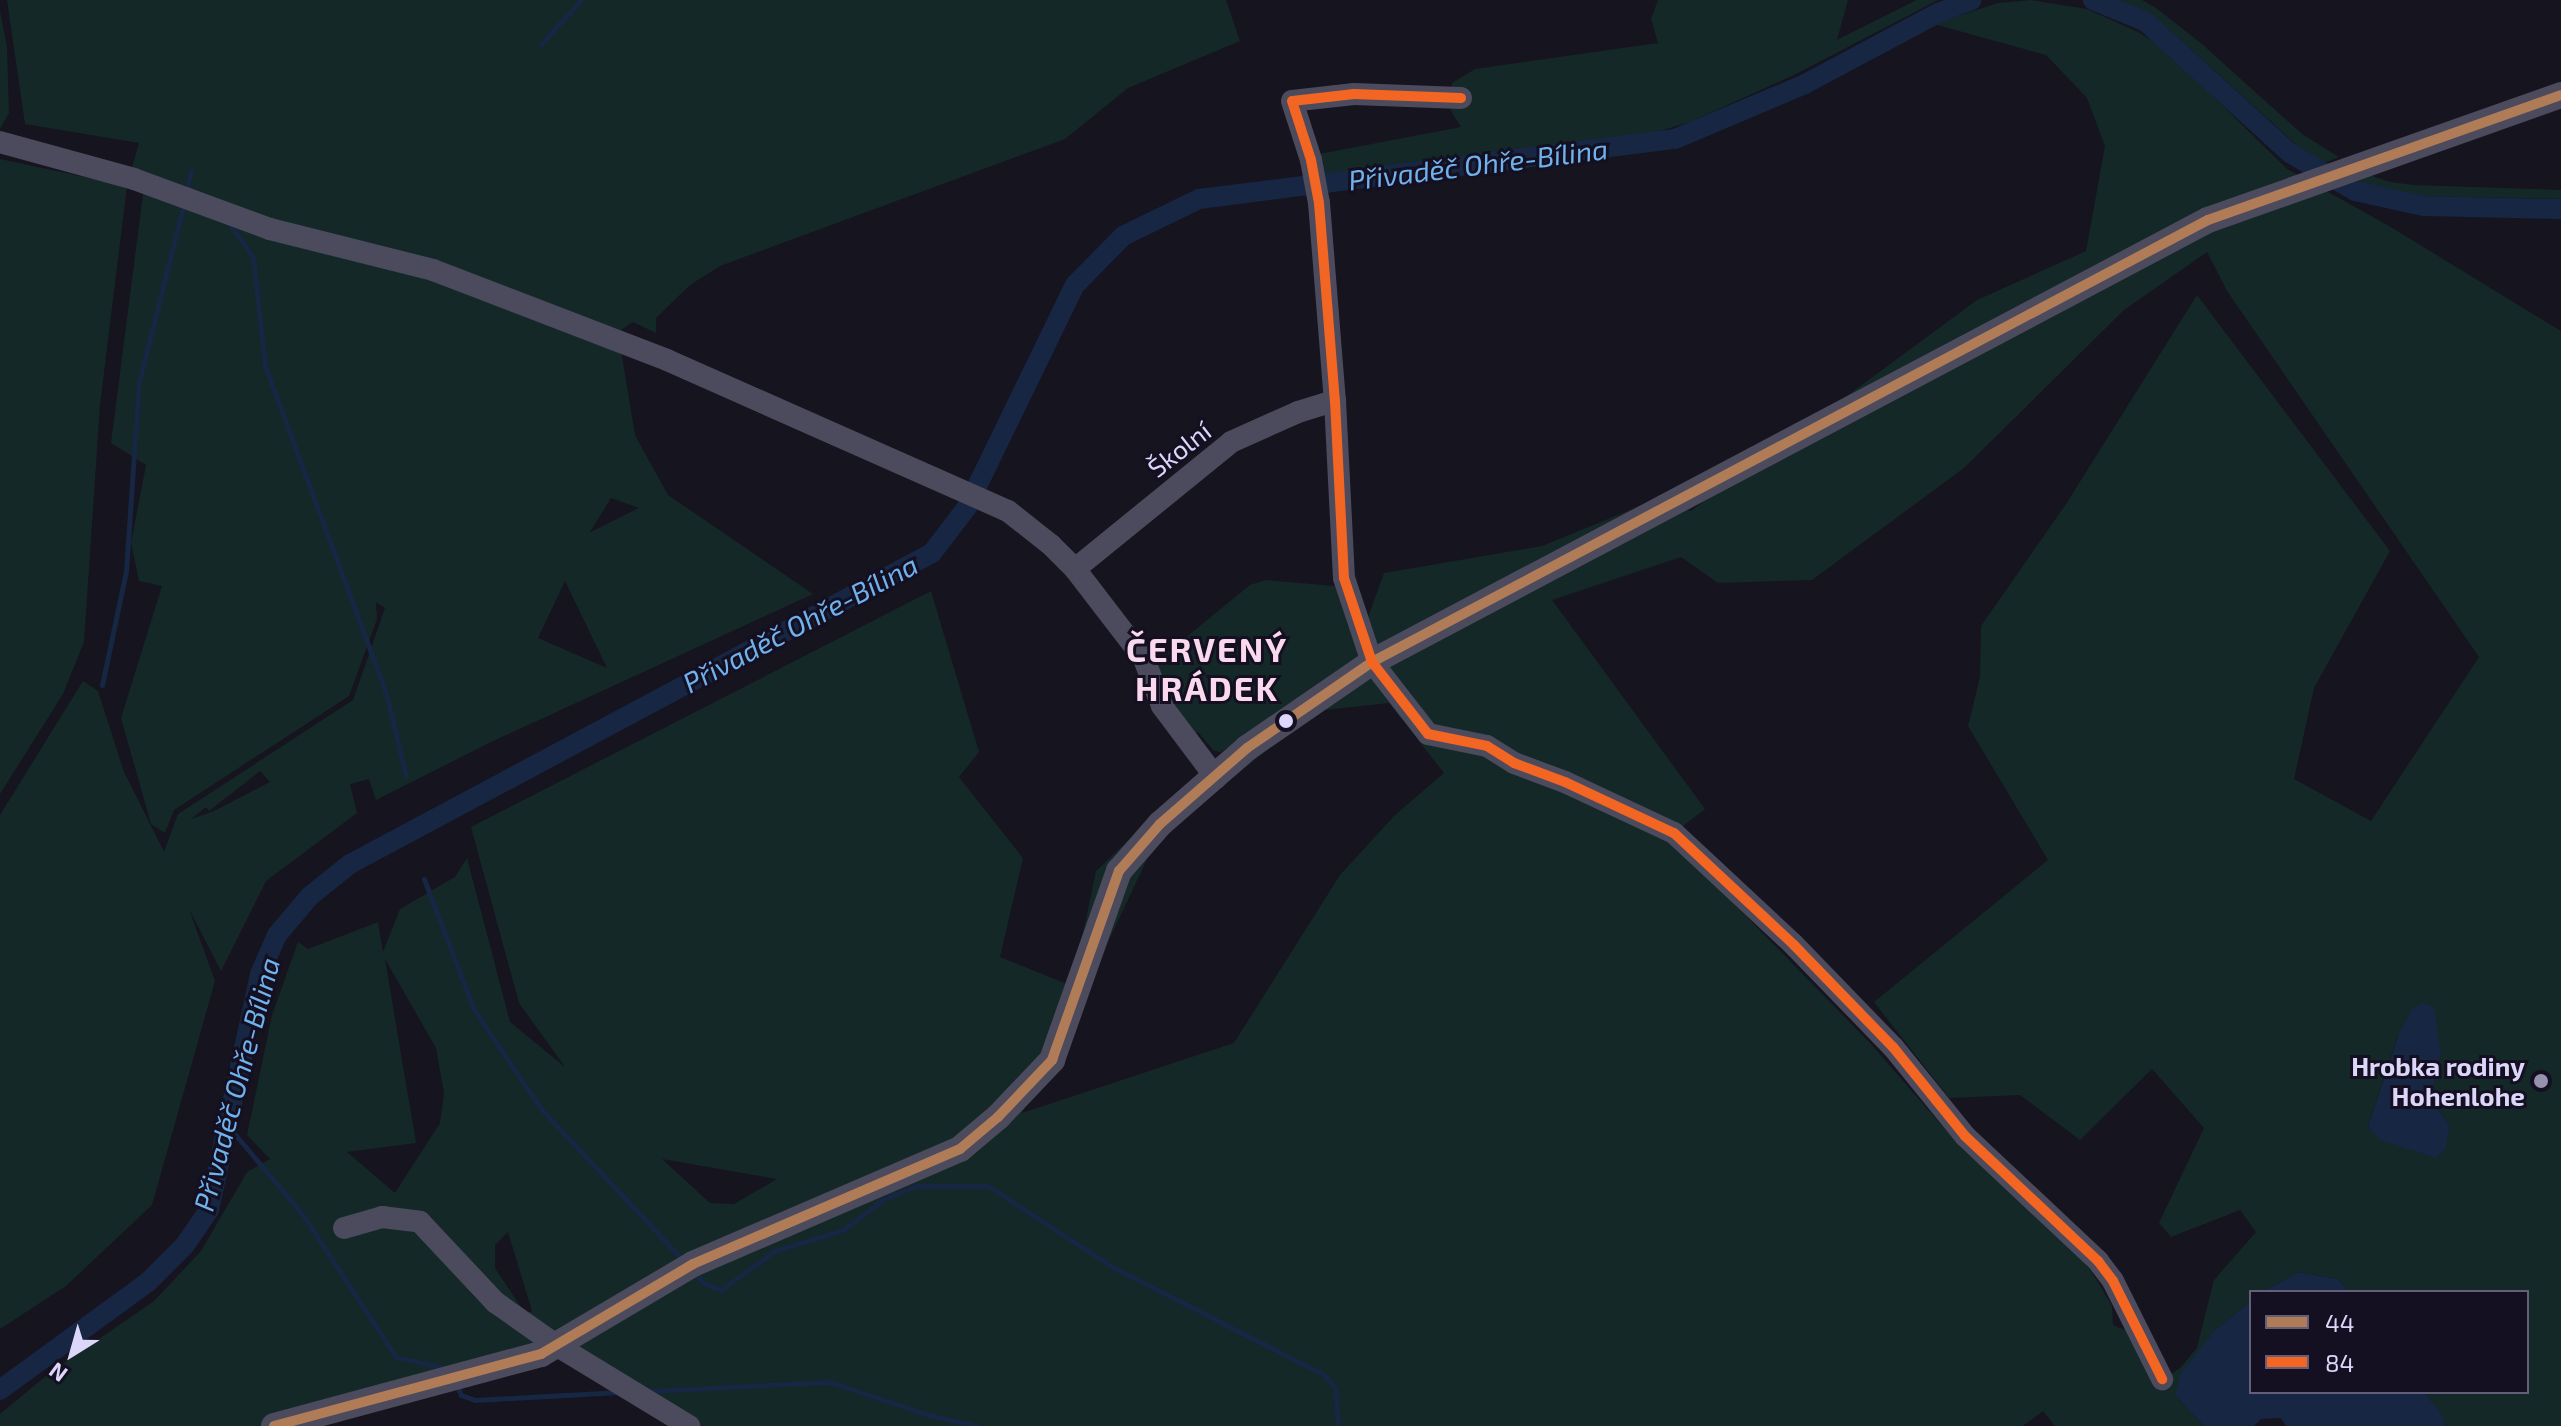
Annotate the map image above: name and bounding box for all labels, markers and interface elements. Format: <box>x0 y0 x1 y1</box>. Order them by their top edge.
water label: Přivaděč Ohře-Bílina <box>1346 131 1610 197</box>
street label: Školní <box>1141 415 1217 483</box>
water label: Přivaděč Ohře-Bílina <box>677 547 923 699</box>
district label: ČERVENÝ HRÁDEK <box>1126 628 1288 708</box>
unlabelled marker <box>1278 713 1294 729</box>
water label: Přivaděč Ohře-Bílina <box>186 954 286 1214</box>
place label: Hrobka rodiny Hohenlohe <box>2351 1050 2525 1112</box>
marker: Hrobka rodiny Hohenlohe <box>2532 1072 2550 1090</box>
legend <box>2249 1290 2529 1394</box>
text: 44 <box>2325 1308 2355 1337</box>
north arrow <box>32 1314 112 1394</box>
text: 84 <box>2325 1348 2354 1377</box>
text: N <box>43 1358 72 1388</box>

